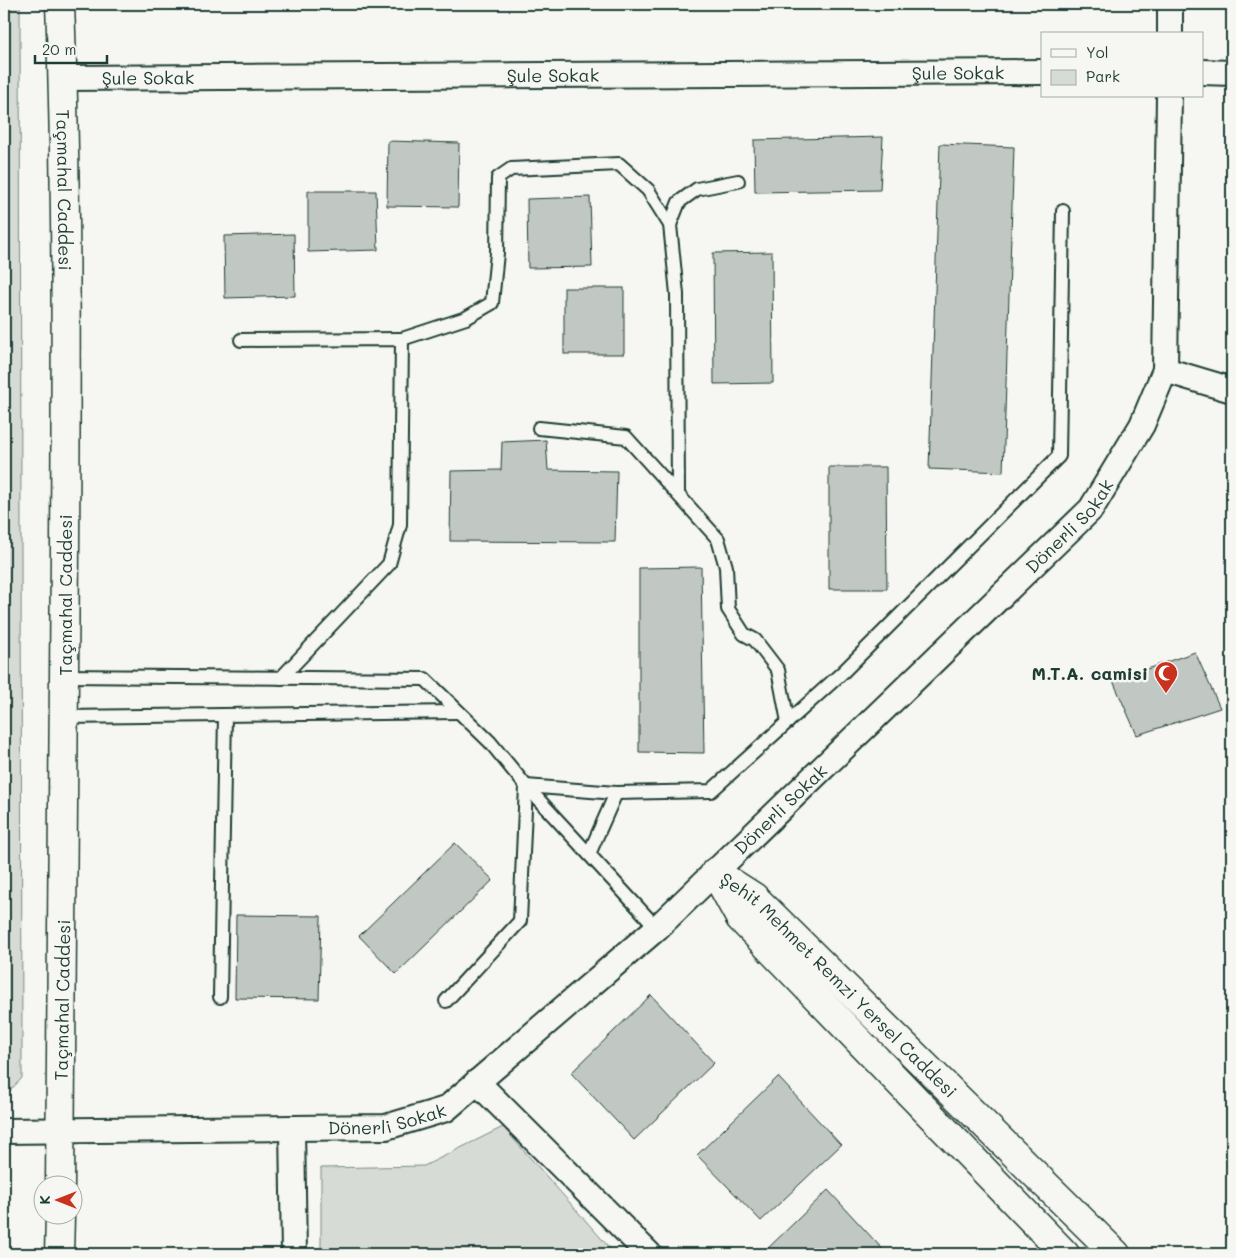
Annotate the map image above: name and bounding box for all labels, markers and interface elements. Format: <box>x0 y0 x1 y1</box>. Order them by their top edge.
scale bar <box>35 32 108 64</box>
legend <box>1041 32 1204 98</box>
text: 20 m <box>42 39 76 59</box>
text: Yol <box>1086 42 1109 62</box>
street label: Şule Sokak <box>912 60 1004 85</box>
street label: Şule Sokak <box>507 63 599 87</box>
street label: Şule Sokak <box>102 65 194 90</box>
text: Park <box>1086 66 1120 86</box>
street label: Taçmahal Caddesi <box>51 109 77 271</box>
street label: Dönerli Sokak <box>1020 474 1118 578</box>
street label: Taçmahal Caddesi <box>53 514 77 676</box>
mosque icon: M.T.A. camisi <box>1153 660 1179 694</box>
place label: M.T.A. camisi <box>1032 661 1148 685</box>
street label: Dönerli Sokak <box>729 759 832 859</box>
street label: Şehit Mehmet Remzi Yersel Caddesi <box>716 867 962 1103</box>
street label: Taçmahal Caddesi <box>49 919 75 1081</box>
street label: Dönerli Sokak <box>328 1098 449 1140</box>
north arrow <box>32 1176 82 1226</box>
text: K <box>35 1195 54 1205</box>

